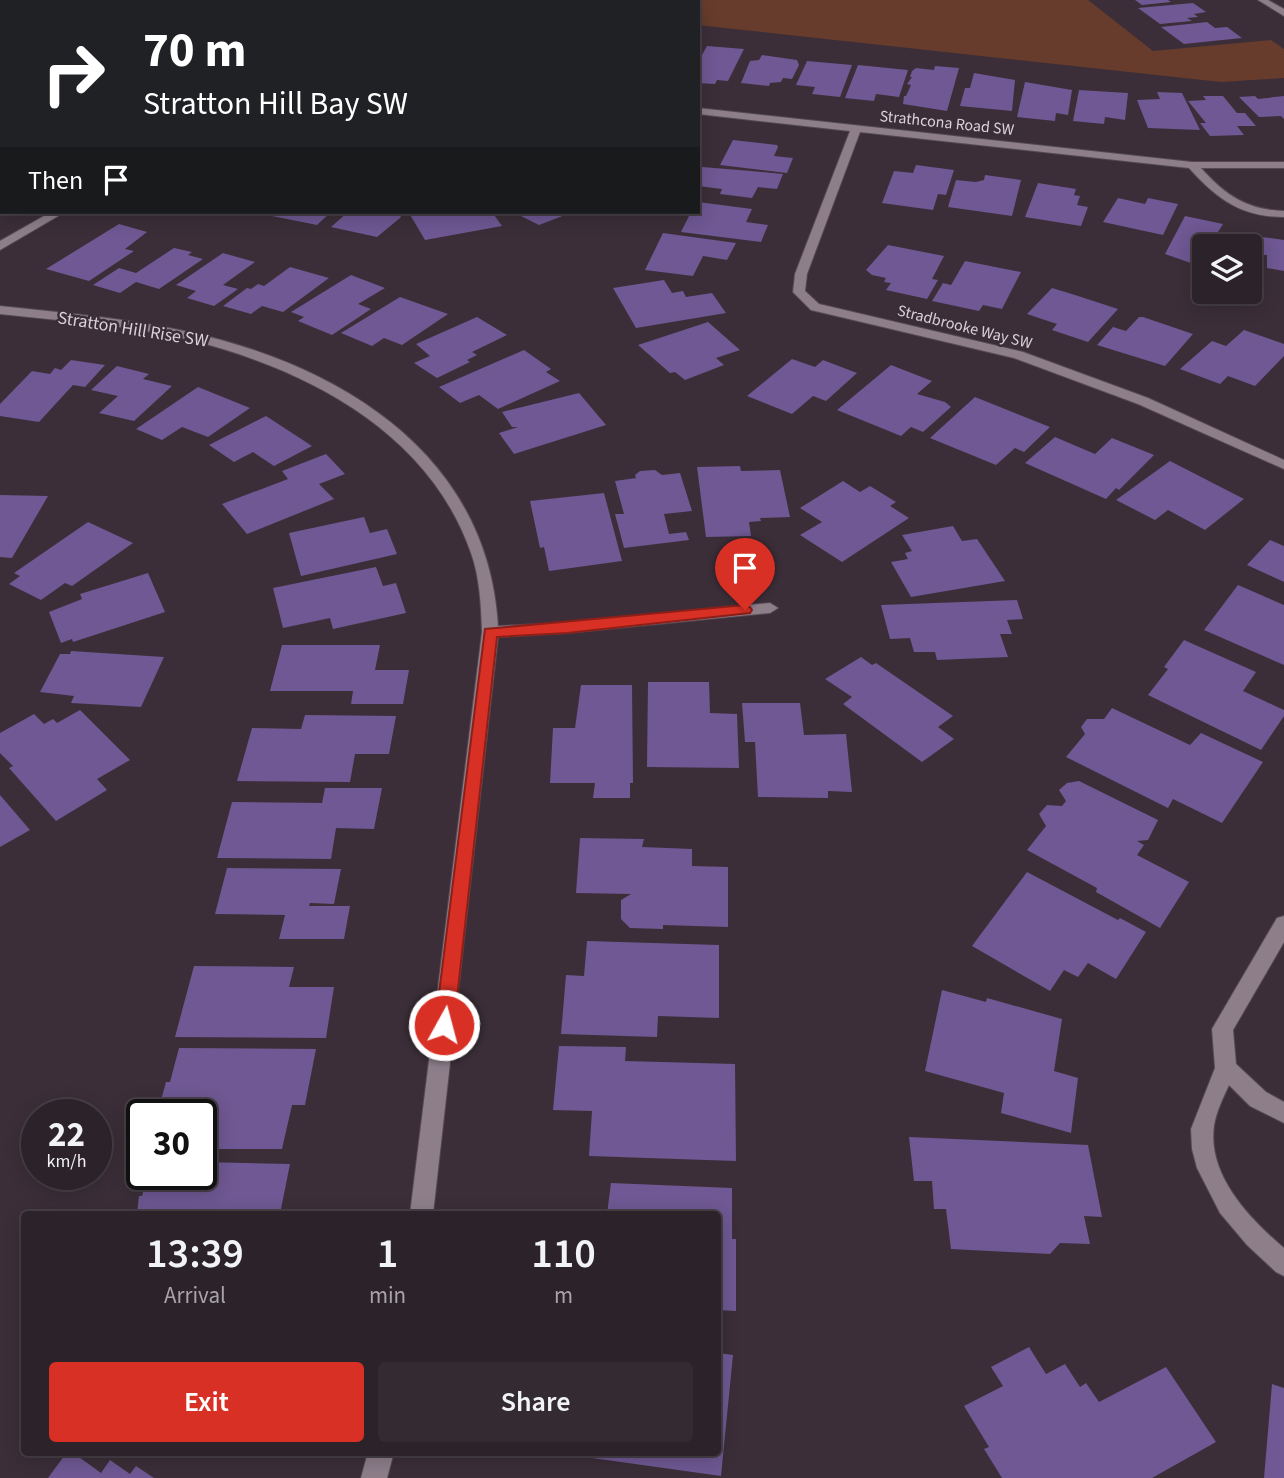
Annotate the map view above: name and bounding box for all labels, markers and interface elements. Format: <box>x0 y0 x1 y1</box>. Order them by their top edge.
text: 70 m <box>143 16 247 86</box>
icon: right <box>28 28 119 119</box>
text: Stratton Hill Bay SW <box>143 81 408 127</box>
street label: Strathcona Road SW <box>879 105 1016 141</box>
icon: arrive <box>97 161 135 199</box>
text: Then <box>28 162 83 199</box>
map controls <box>1192 234 1262 304</box>
button: layers <box>1192 234 1262 304</box>
street label: Stradbrooke Way SW <box>895 300 1035 354</box>
street label: Stratton Hill Rise SW <box>56 305 210 354</box>
pin <box>715 538 775 610</box>
icon: arrive <box>726 549 764 587</box>
position arrow <box>407 988 481 1062</box>
speed limit sign: 30 <box>126 1099 217 1190</box>
text: 22 <box>48 1110 85 1160</box>
text: km/h <box>47 1149 86 1174</box>
text: 13:39 <box>146 1224 244 1284</box>
text: 1 <box>377 1224 398 1284</box>
text: 110 <box>531 1224 596 1284</box>
text: Arrival <box>164 1279 226 1312</box>
text: min <box>369 1279 406 1312</box>
text: m <box>554 1279 573 1312</box>
button: Exit <box>49 1362 364 1442</box>
button: Share <box>378 1362 693 1442</box>

